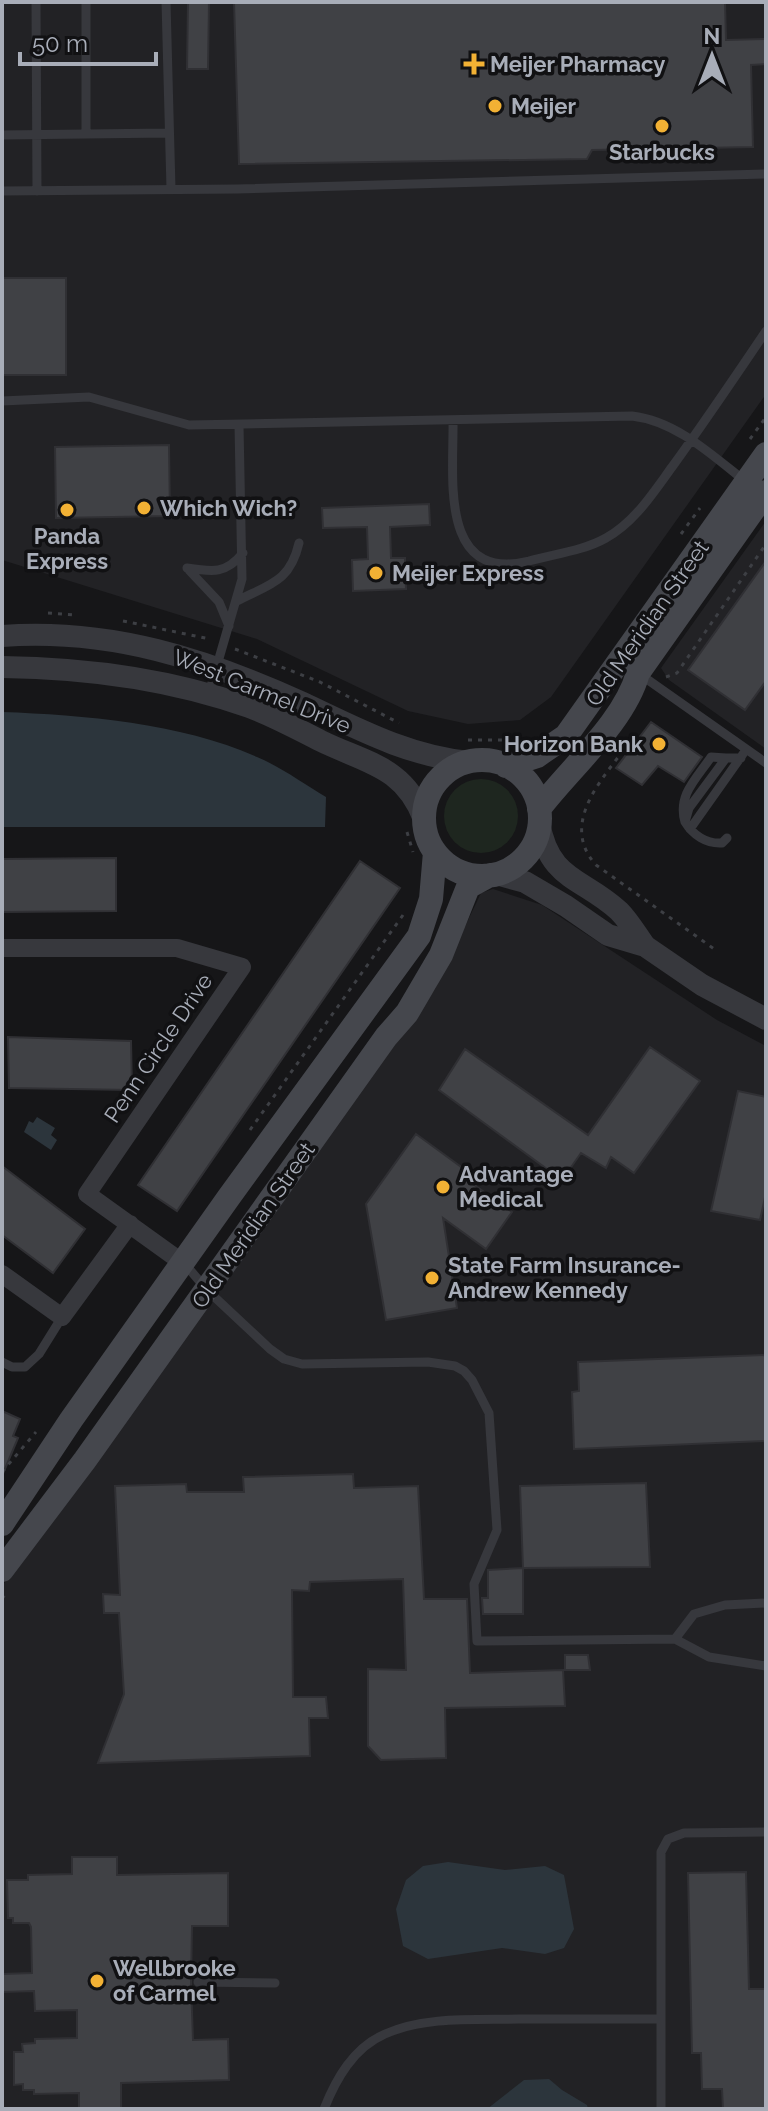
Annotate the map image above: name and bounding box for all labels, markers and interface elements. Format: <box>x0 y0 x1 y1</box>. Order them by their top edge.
scale bar <box>20 16 156 66</box>
north arrow <box>672 16 752 96</box>
text: N <box>704 23 720 49</box>
text: 50 m <box>32 29 88 58</box>
place label: Meijer Pharmacy <box>490 51 665 77</box>
marker: Meijer Pharmacy <box>465 55 483 73</box>
place label: Meijer <box>511 93 577 119</box>
marker: Meijer <box>486 97 504 115</box>
marker: Starbucks <box>653 117 671 135</box>
place label: Starbucks <box>609 139 715 165</box>
place label: Which Wich? <box>160 495 297 521</box>
marker: Which Wich? <box>135 499 153 517</box>
marker: Panda Express <box>58 501 76 519</box>
place label: Panda Express <box>26 523 108 574</box>
street label: Old Meridian Street <box>580 535 714 711</box>
place label: Meijer Express <box>392 560 544 586</box>
marker: Meijer Express <box>367 564 385 582</box>
street label: West Carmel Drive <box>169 643 355 739</box>
place label: Horizon Bank <box>504 731 644 757</box>
marker: Horizon Bank <box>650 735 668 753</box>
street label: Penn Circle Drive <box>99 969 217 1127</box>
street label: Old Meridian Street <box>186 1137 320 1313</box>
place label: Advantage Medical <box>459 1161 573 1212</box>
marker: Advantage Medical <box>434 1178 452 1196</box>
place label: State Farm Insurance- Andrew Kennedy <box>448 1252 681 1303</box>
marker: State Farm Insurance- Andrew Kennedy <box>423 1269 441 1287</box>
place label: Wellbrooke of Carmel <box>113 1955 236 2006</box>
marker: Wellbrooke of Carmel <box>88 1972 106 1990</box>

